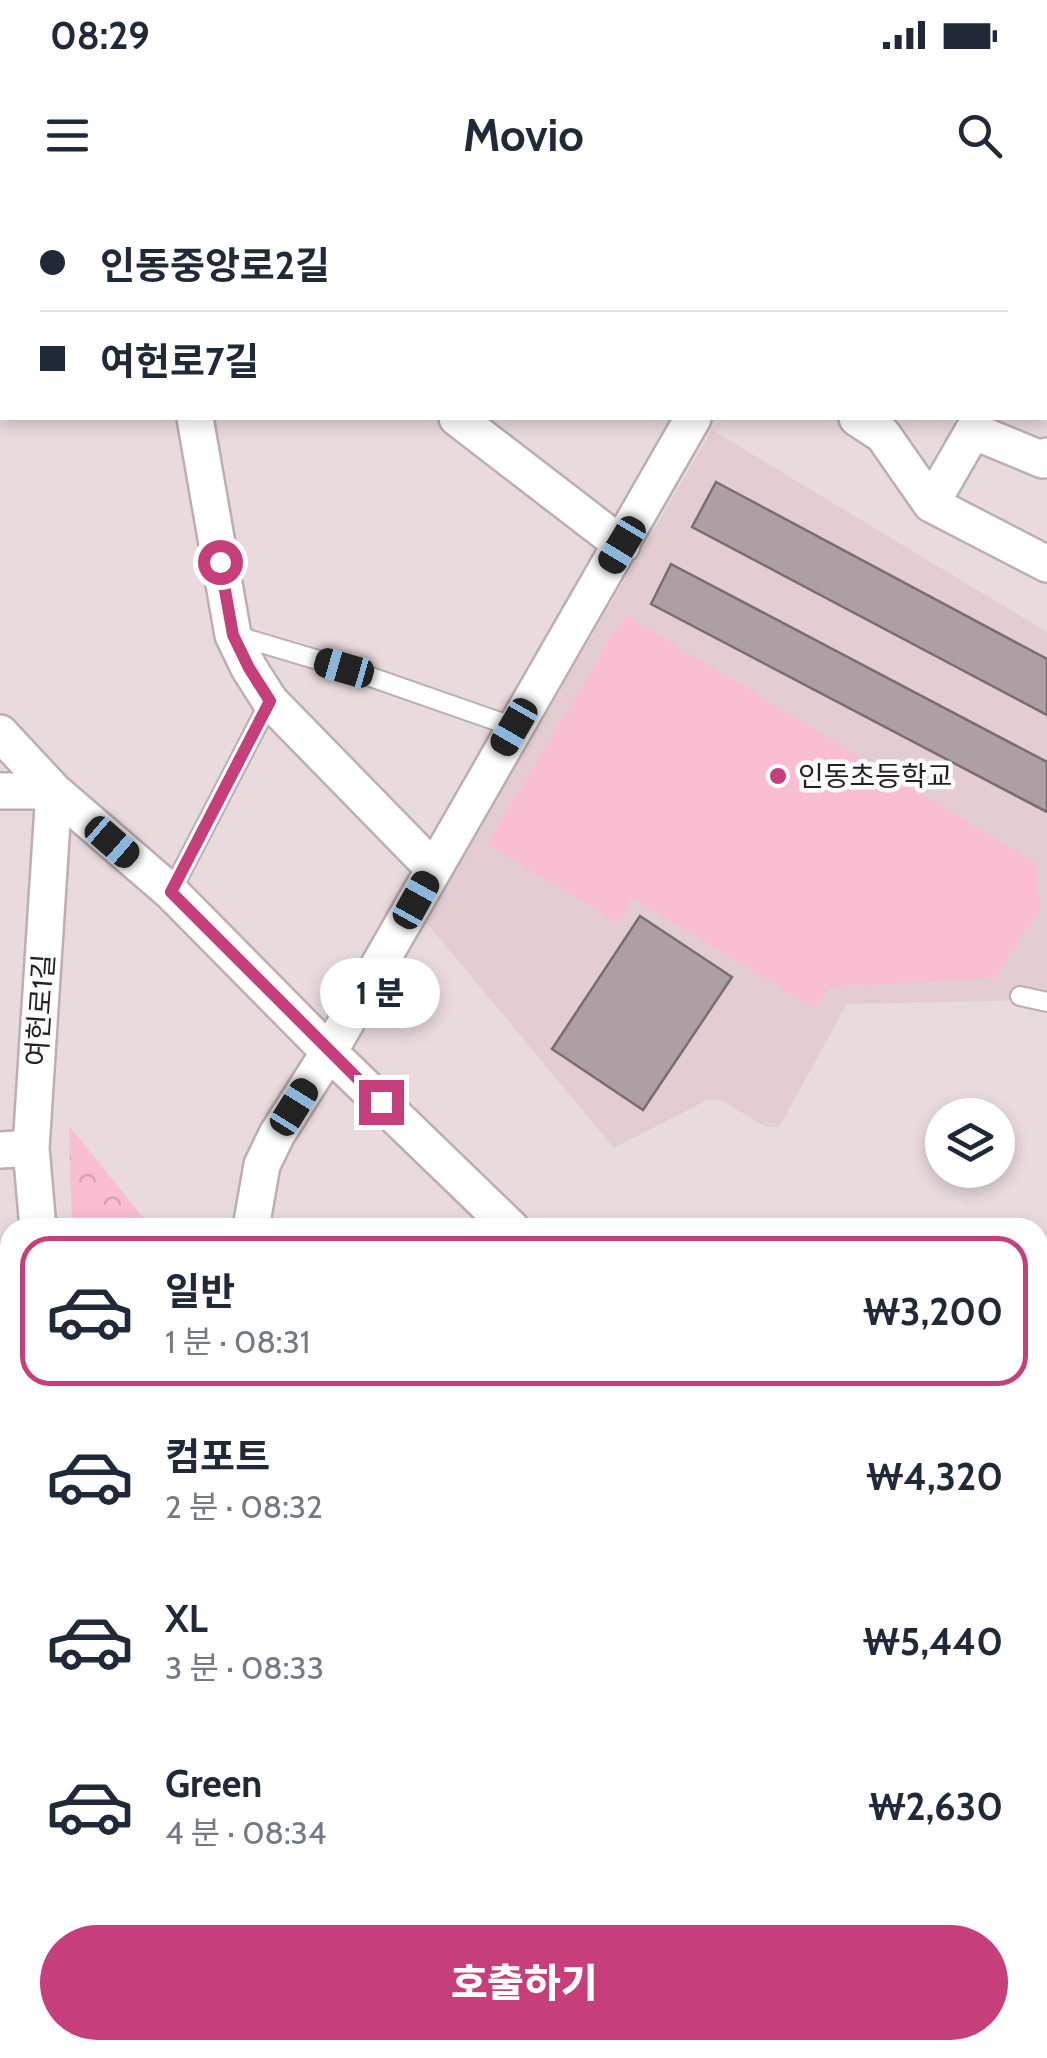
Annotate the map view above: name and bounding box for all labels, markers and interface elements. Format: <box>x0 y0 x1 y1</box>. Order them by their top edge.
text: 08:29 <box>50 12 150 59</box>
icon: menu <box>40 108 95 163</box>
text: Movio <box>463 108 584 162</box>
icon: search <box>952 108 1007 163</box>
text: 인동중앙로2길 <box>100 242 330 289</box>
text: 여헌로7길 <box>100 338 259 385</box>
car <box>594 512 650 578</box>
route start <box>198 540 243 585</box>
car <box>311 645 377 691</box>
car <box>486 694 542 760</box>
place label: 인동초등학교 <box>798 759 953 793</box>
marker: 인동초등학교 <box>767 765 789 787</box>
car <box>80 811 144 873</box>
car <box>388 866 444 934</box>
street label: 여헌로1길 <box>19 953 61 1067</box>
callout: 1 분 <box>321 957 441 1027</box>
text: 1 분 <box>356 973 404 1012</box>
car <box>265 1074 323 1140</box>
route end <box>359 1080 404 1125</box>
map controls <box>925 1098 1015 1188</box>
button: layers <box>925 1098 1015 1188</box>
icon: car <box>45 1266 135 1356</box>
text: 일반 <box>165 1268 235 1315</box>
text: ₩3,200 <box>863 1288 1003 1335</box>
text: 1 분 · 08:31 <box>165 1322 310 1361</box>
icon: car <box>45 1431 135 1521</box>
text: 컴포트 <box>165 1433 270 1480</box>
text: ₩4,320 <box>866 1453 1003 1500</box>
text: 2 분 · 08:32 <box>165 1487 323 1526</box>
text: XL <box>165 1595 208 1642</box>
icon: car <box>45 1596 135 1686</box>
text: ₩5,440 <box>863 1618 1003 1665</box>
text: 3 분 · 08:33 <box>165 1648 324 1687</box>
text: Green <box>165 1760 262 1807</box>
icon: car <box>45 1761 135 1851</box>
text: ₩2,630 <box>869 1783 1003 1830</box>
text: 4 분 · 08:34 <box>165 1813 326 1852</box>
button: 호출하기 <box>40 1925 1008 2040</box>

